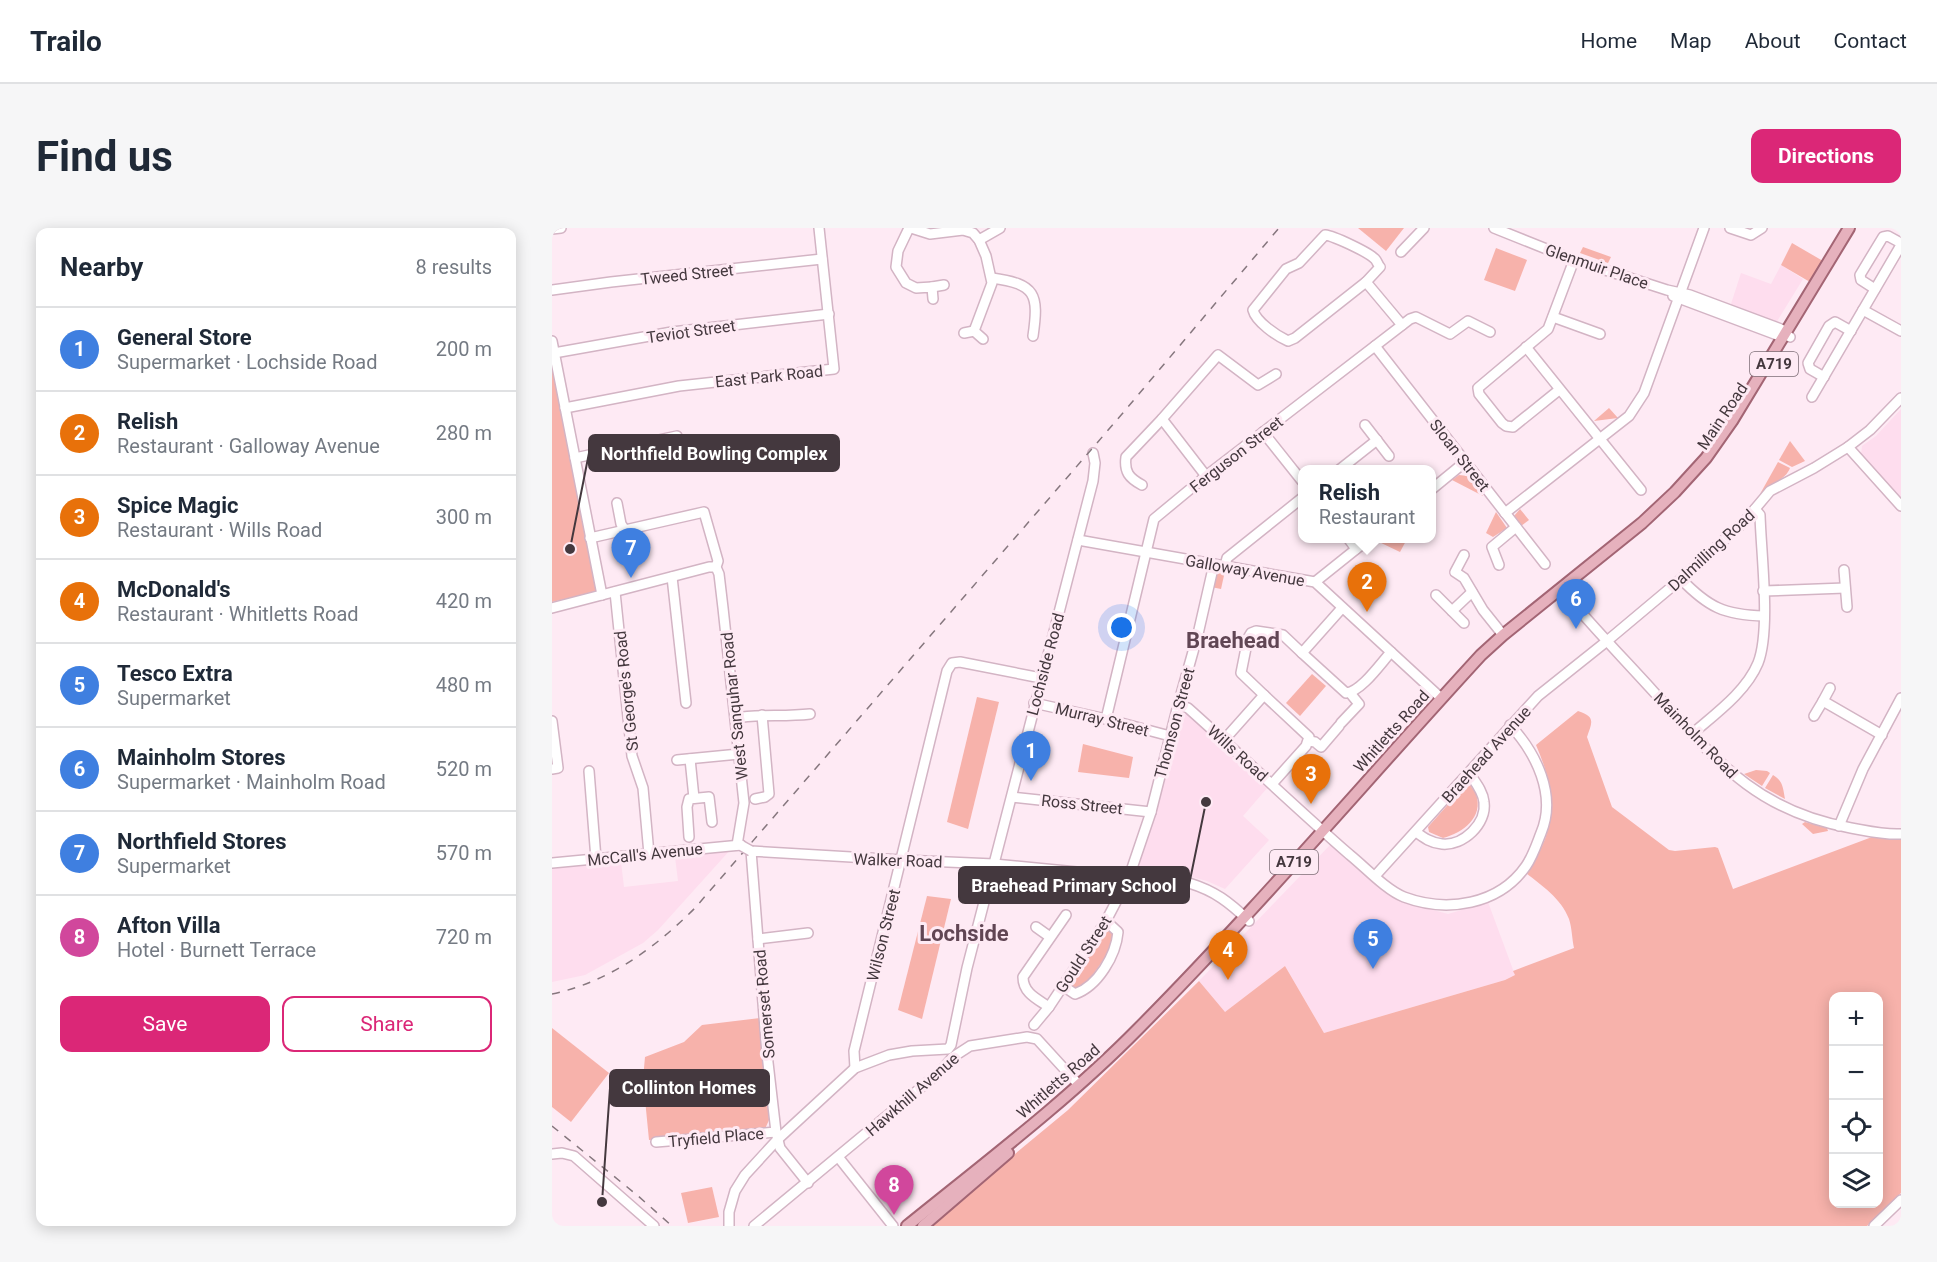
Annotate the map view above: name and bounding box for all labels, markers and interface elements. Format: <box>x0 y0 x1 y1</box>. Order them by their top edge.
text: Trailo <box>30 25 102 58</box>
text: Home <box>1581 29 1637 53</box>
text: Map <box>1670 29 1712 53</box>
text: About <box>1745 29 1801 53</box>
text: Contact <box>1834 29 1907 53</box>
button: Directions <box>1751 129 1901 183</box>
text: Find us <box>36 132 173 181</box>
street label: Glenmuir Place <box>1543 240 1651 293</box>
text: Nearby <box>60 252 143 282</box>
text: 8 results <box>416 255 492 279</box>
street label: Tweed Street <box>640 260 734 289</box>
street label: Teviot Street <box>646 316 737 347</box>
text: General Store <box>117 325 252 350</box>
text: 1 <box>74 337 85 361</box>
text: 200 m <box>436 337 492 361</box>
text: Supermarket · Lochside Road <box>117 350 378 374</box>
road number: A719 <box>1750 352 1798 376</box>
street label: East Park Road <box>714 361 824 392</box>
street label: Main Road <box>1693 379 1752 453</box>
text: Relish <box>117 409 178 434</box>
street label: Ferguson Street <box>1186 412 1287 497</box>
street label: Sloan Street <box>1426 415 1494 495</box>
text: 2 <box>74 421 85 445</box>
text: 280 m <box>436 421 492 445</box>
text: Restaurant · Galloway Avenue <box>117 434 380 458</box>
callout: Northfield Bowling Complex <box>589 435 839 471</box>
text: Northfield Bowling Complex <box>601 443 828 464</box>
popup <box>1298 465 1436 543</box>
text: Relish <box>1319 480 1380 505</box>
text: Spice Magic <box>117 493 238 518</box>
text: 3 <box>74 505 85 529</box>
text: 300 m <box>436 505 492 529</box>
text: Restaurant <box>1319 505 1415 529</box>
street label: Dalmilling Road <box>1664 506 1758 595</box>
text: Restaurant · Wills Road <box>117 518 322 542</box>
pin: 7 <box>612 528 650 578</box>
street label: Galloway Avenue <box>1184 551 1306 590</box>
pin: 2 <box>1348 562 1386 612</box>
text: McDonald's <box>117 577 231 602</box>
pin: 6 <box>1556 580 1596 629</box>
text: 4 <box>74 589 85 613</box>
text: 420 m <box>436 589 492 613</box>
text: Restaurant · Whitletts Road <box>117 602 359 626</box>
street label: Lochside Road <box>1023 611 1068 717</box>
your location <box>1107 613 1136 642</box>
district label: Braehead <box>1186 628 1280 653</box>
street label: St George's Road <box>611 630 642 752</box>
street label: West Sanquhar Road <box>717 631 752 781</box>
text: Tesco Extra <box>117 661 233 686</box>
street label: Thomson Street <box>1151 666 1198 781</box>
text: 5 <box>74 673 85 697</box>
text: 480 m <box>436 673 492 697</box>
text: Supermarket <box>117 686 231 710</box>
street label: Whitletts Road <box>1350 686 1433 776</box>
street label: Mainholm Road <box>1650 688 1741 782</box>
street label: Murray Street <box>1053 699 1151 740</box>
street label: Braehead Avenue <box>1438 702 1535 807</box>
street label: Wills Road <box>1204 721 1272 785</box>
pin: 1 <box>1012 732 1050 781</box>
text: Mainholm Stores <box>117 745 285 770</box>
pin: 3 <box>1292 754 1330 804</box>
text: 6 <box>74 757 85 781</box>
text: 520 m <box>436 757 492 781</box>
text: Supermarket · Mainholm Road <box>117 770 386 794</box>
street label: Ross Street <box>1040 791 1124 818</box>
text: Northfield Stores <box>117 829 286 854</box>
street label: McCall's Avenue <box>586 839 704 870</box>
text: 7 <box>74 841 85 865</box>
text: 570 m <box>436 841 492 865</box>
street label: Walker Road <box>853 849 943 872</box>
road number: A719 <box>1270 850 1318 874</box>
text: Supermarket <box>117 854 231 878</box>
callout: Braehead Primary School <box>959 867 1189 903</box>
text: Braehead Primary School <box>971 875 1177 896</box>
street label: Wilson Street <box>863 887 904 983</box>
street label: Gould Street <box>1052 912 1115 996</box>
text: Afton Villa <box>117 913 221 938</box>
pin: 5 <box>1354 920 1392 969</box>
district label: Lochside <box>919 921 1009 946</box>
text: 8 <box>74 925 85 949</box>
text: 720 m <box>436 925 492 949</box>
pin: 4 <box>1208 930 1248 980</box>
text: Hotel · Burnett Terrace <box>117 938 316 962</box>
street label: Somerset Road <box>750 949 779 1059</box>
map controls <box>1829 992 1883 1208</box>
button: + <box>1829 992 1883 1046</box>
button: Save <box>60 996 270 1052</box>
button: Share <box>282 996 492 1052</box>
street label: Whitletts Road <box>1013 1040 1104 1123</box>
button: − <box>1829 1046 1883 1100</box>
street label: Hawkhill Avenue <box>862 1049 963 1140</box>
callout: Collinton Homes <box>610 1070 769 1106</box>
text: Collinton Homes <box>622 1077 756 1098</box>
button: locate <box>1829 1100 1883 1154</box>
street label: Tryfield Place <box>667 1124 765 1151</box>
button: layers <box>1829 1154 1883 1208</box>
pin: 8 <box>874 1166 914 1215</box>

